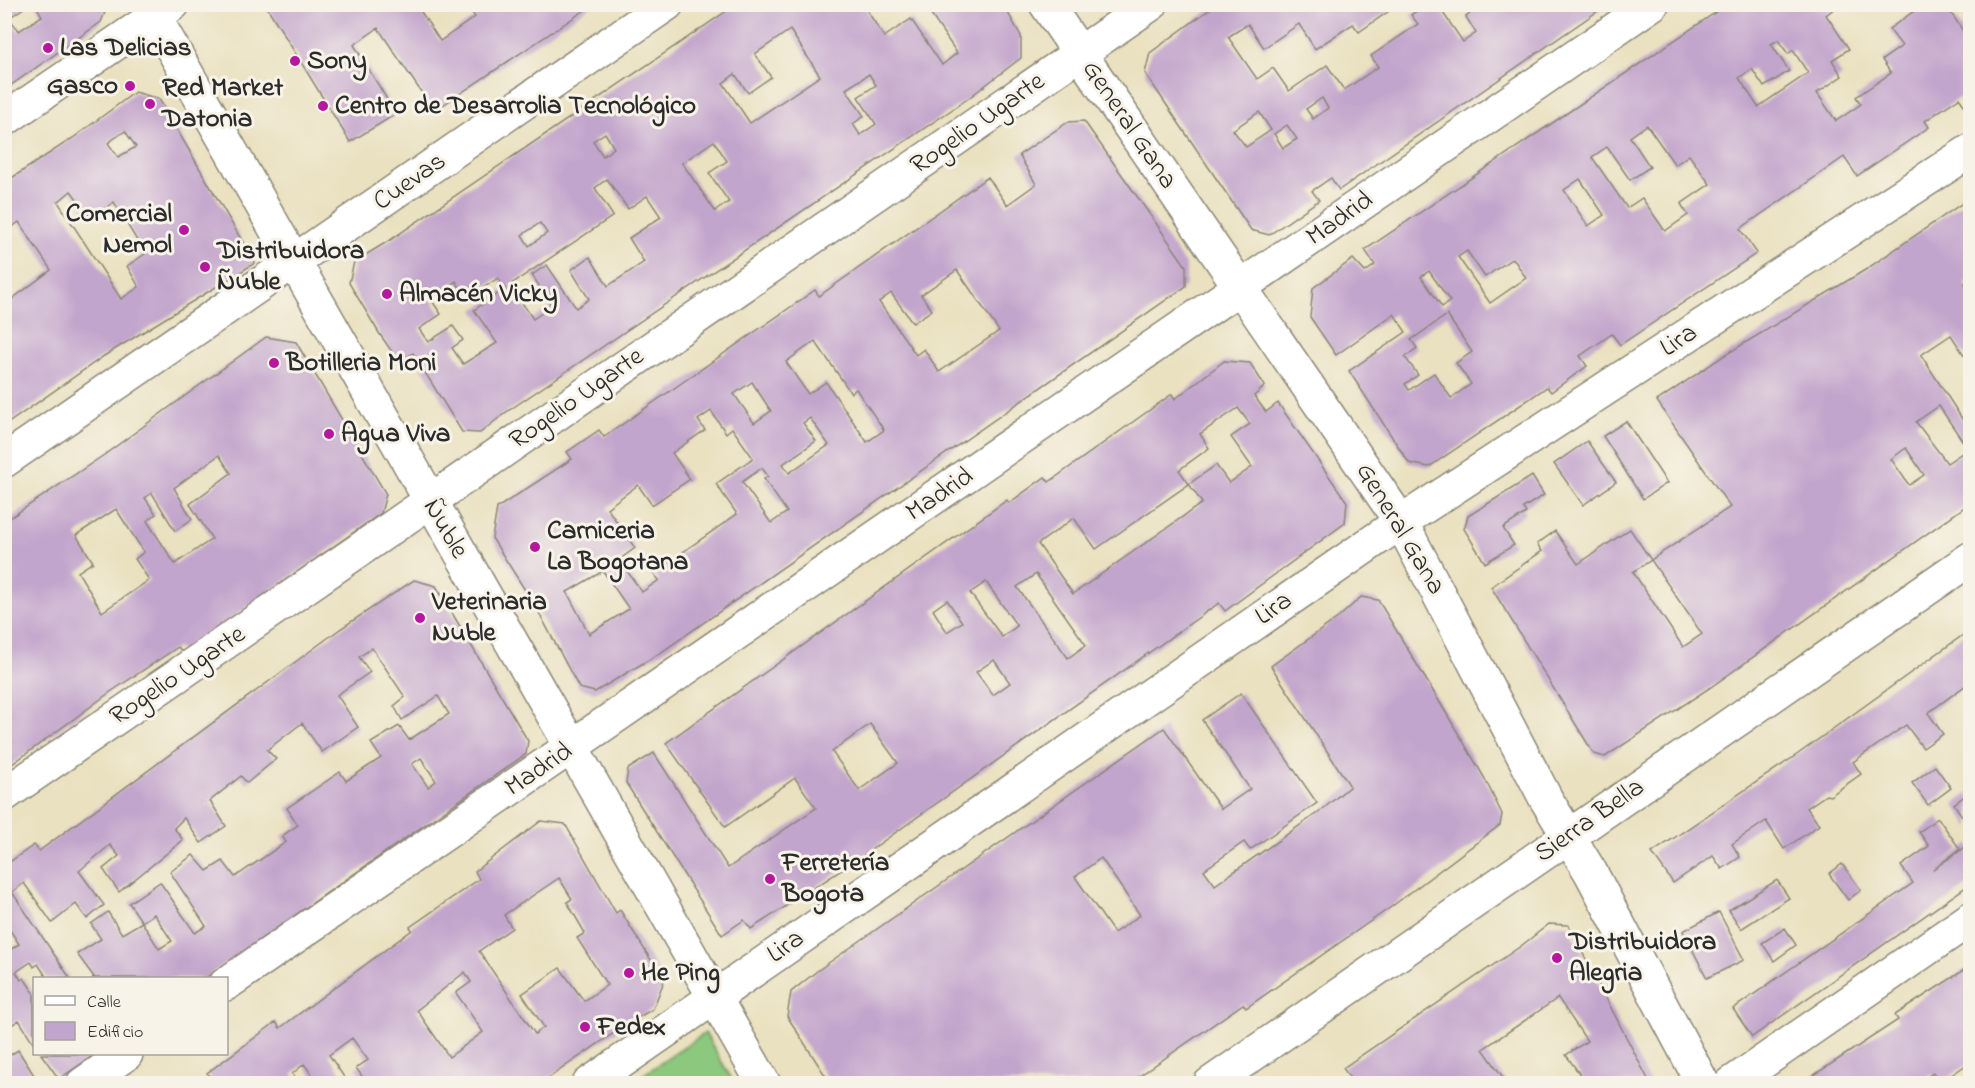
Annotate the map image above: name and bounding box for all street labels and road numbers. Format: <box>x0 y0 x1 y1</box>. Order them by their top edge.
street label: General Gana <box>1071 53 1187 197</box>
street label: Rogelio Ugarte <box>903 63 1054 185</box>
street label: Cuevas <box>366 143 454 221</box>
street label: Madrid <box>1298 182 1382 256</box>
street label: Lira <box>1653 314 1705 368</box>
street label: Rogelio Ugarte <box>502 338 653 460</box>
street label: General Gana <box>1345 455 1455 603</box>
street label: Madrid <box>898 458 982 532</box>
street label: Ñuble <box>412 492 478 567</box>
street label: Lira <box>1247 582 1301 636</box>
street label: Rogelio Ugarte <box>102 616 255 736</box>
street label: Madrid <box>497 733 581 807</box>
street label: Sierra Bella <box>1527 769 1653 873</box>
street label: Lira <box>759 920 813 974</box>

